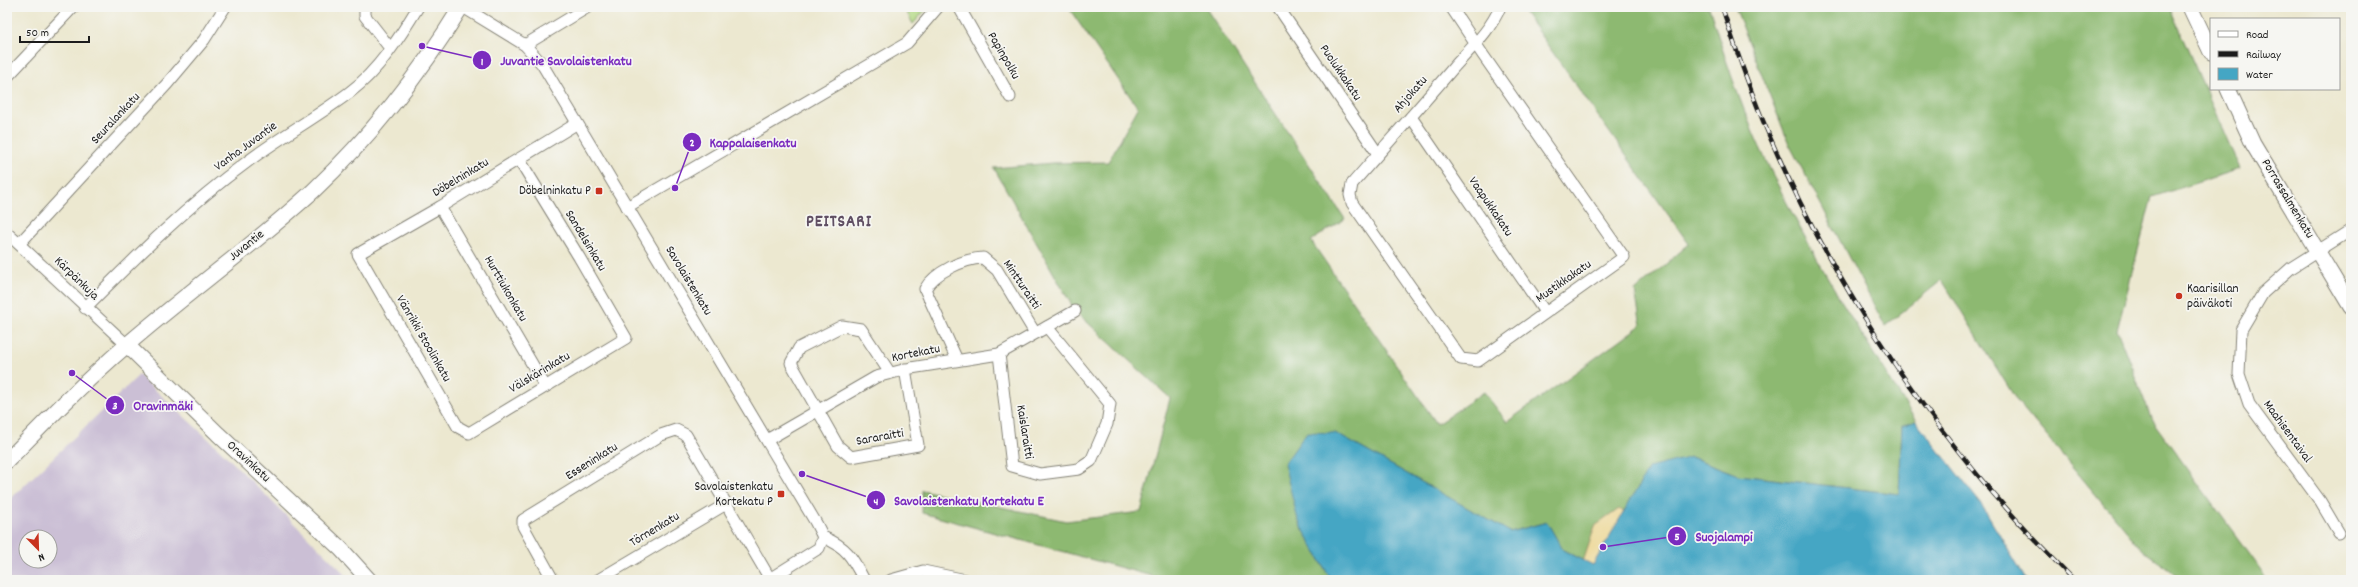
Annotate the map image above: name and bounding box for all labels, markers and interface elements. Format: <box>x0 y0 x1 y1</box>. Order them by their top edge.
scale bar <box>20 18 89 44</box>
legend <box>2210 18 2340 90</box>
text: 50 m <box>26 25 49 42</box>
text: Road <box>2246 27 2268 44</box>
street label: Papinpolku <box>982 29 1024 83</box>
street label: Puolukkakatu <box>1314 41 1366 105</box>
callout: Juvantie Savolaistenkatu <box>472 47 640 73</box>
text: Railway <box>2246 47 2282 64</box>
text: Juvantie Savolaistenkatu <box>500 52 632 72</box>
text: 1 <box>481 54 484 71</box>
text: Water <box>2246 67 2273 84</box>
street label: Ahjokatu <box>1389 72 1433 118</box>
street label: Seuralankatu <box>87 89 145 149</box>
street label: Vanha Juvantie <box>210 117 282 176</box>
callout: Kappalaisenkatu <box>682 129 805 155</box>
text: Kappalaisenkatu <box>710 134 797 154</box>
text: 2 <box>689 135 695 152</box>
street label: Döbelninkatu <box>429 154 493 202</box>
street label: Porrassalmenkatu <box>2256 156 2318 242</box>
street label: Vaapukkakatu <box>1463 173 1517 241</box>
place label: Döbelninkatu P <box>519 182 591 201</box>
marker: Döbelninkatu P <box>594 186 604 196</box>
street label: Sandelsinkatu <box>559 207 611 275</box>
district label: PEITSARI <box>806 211 872 235</box>
street label: Juvantie <box>225 226 269 266</box>
street label: Savolaistenkatu <box>660 242 716 320</box>
street label: Hurttiukonkatu <box>478 252 532 326</box>
street label: Kärpänkuja <box>49 253 103 306</box>
street label: Mintturaitti <box>997 256 1045 314</box>
street label: Mustikkakatu <box>1532 256 1596 308</box>
place label: Kaarisillan päiväkoti <box>2187 280 2239 314</box>
marker: Kaarisillan päiväkoti <box>2174 291 2184 301</box>
street label: Vänrikki Stoolinkatu <box>390 292 456 386</box>
street label: Kortekatu <box>890 340 942 368</box>
street label: Välskärinkatu <box>506 347 574 399</box>
callout: Oravinmäki <box>105 392 200 418</box>
text: Oravinmäki <box>133 397 193 417</box>
street label: Maahisentaival <box>2258 397 2316 467</box>
text: 3 <box>112 398 118 415</box>
street label: Kaislaraitti <box>1010 404 1038 461</box>
street label: Sararaitti <box>855 424 906 452</box>
street label: Oravinkatu <box>222 437 274 487</box>
street label: Esseninkatu <box>562 438 622 486</box>
place label: Savolaistenkatu Kortekatu P <box>695 478 773 512</box>
callout: Savolaistenkatu Kortekatu E <box>866 487 1052 513</box>
marker: Savolaistenkatu Kortekatu P <box>776 489 786 499</box>
text: Savolaistenkatu Kortekatu E <box>894 492 1045 512</box>
text: 4 <box>874 494 879 511</box>
street label: Törnenkatu <box>626 508 684 552</box>
callout: Suojalampi <box>1667 523 1760 549</box>
text: Suojalampi <box>1695 528 1753 548</box>
north arrow <box>18 529 58 569</box>
text: 5 <box>1674 529 1680 546</box>
text: N <box>35 548 47 565</box>

